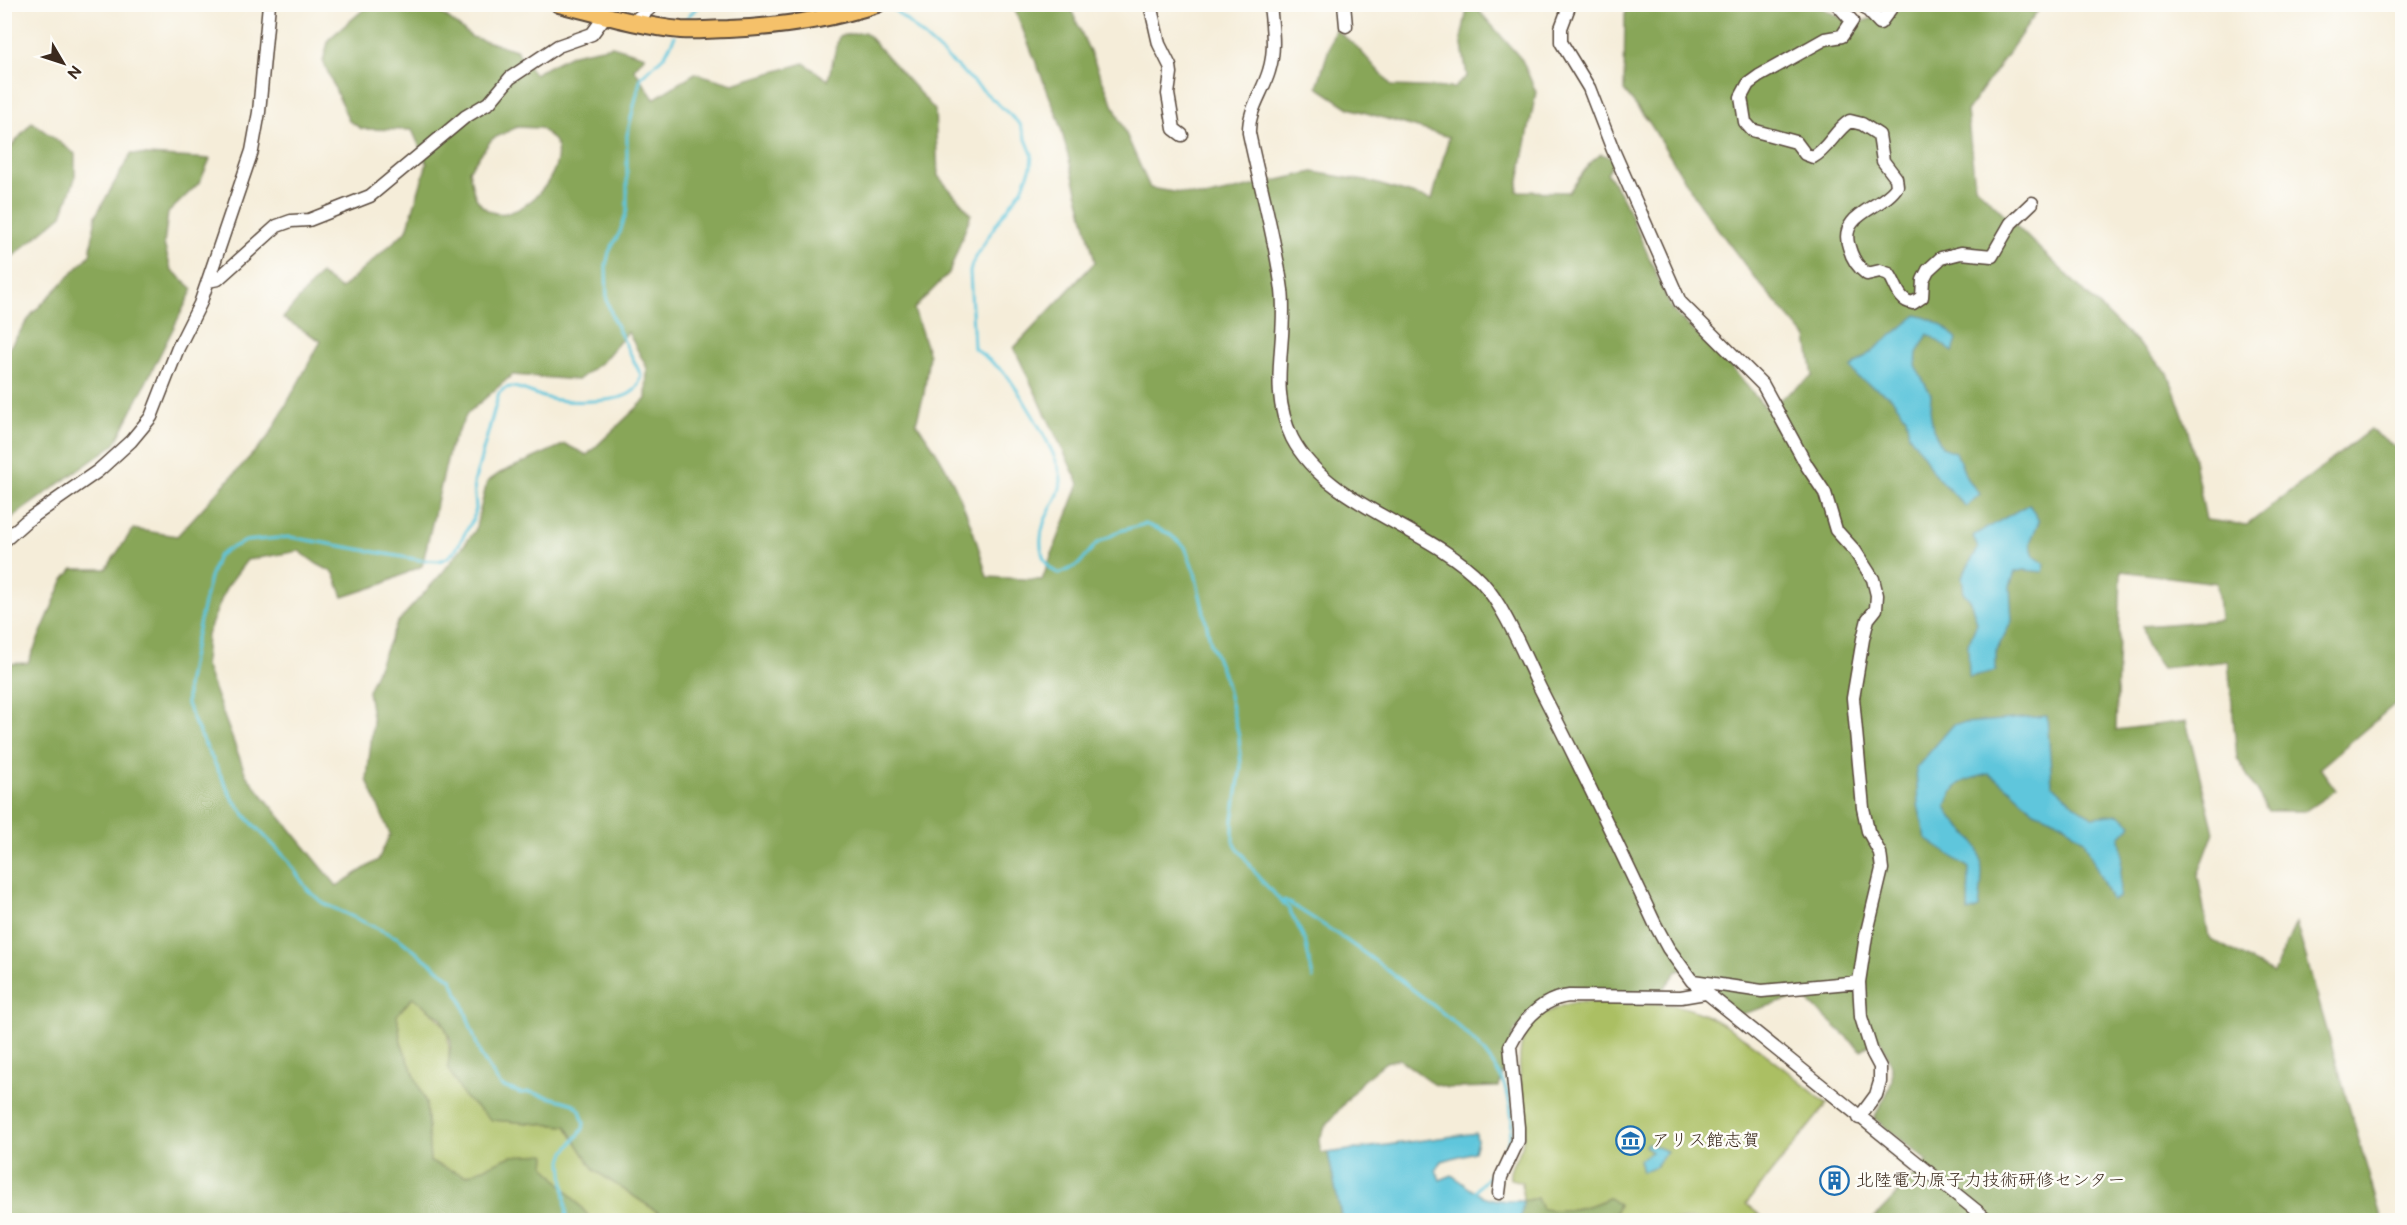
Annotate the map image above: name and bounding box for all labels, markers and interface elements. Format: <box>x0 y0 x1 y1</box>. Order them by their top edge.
north arrow <box>33 33 93 93</box>
text: N <box>62 61 85 82</box>
museum icon: アリス館志賀 <box>1615 1124 1647 1156</box>
place label: アリス館志賀 <box>1652 1130 1760 1151</box>
building icon: 北陸電力原子力技術研修センター <box>1819 1164 1851 1196</box>
place label: 北陸電力原子力技術研修センター <box>1856 1170 2125 1191</box>

